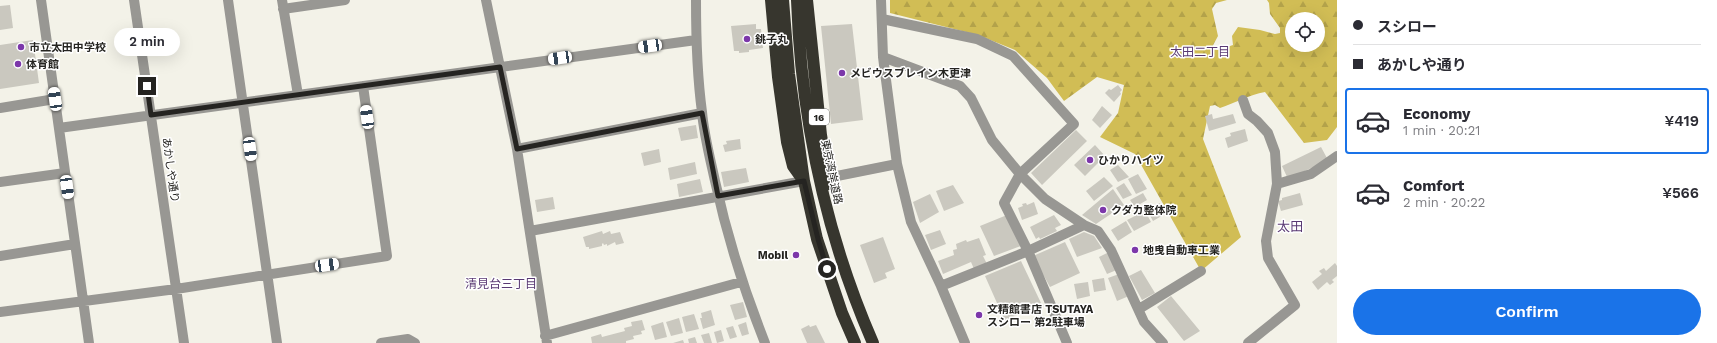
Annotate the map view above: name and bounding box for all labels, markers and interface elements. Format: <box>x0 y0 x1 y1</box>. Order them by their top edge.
map controls <box>1285 12 1325 52</box>
button: locate <box>1285 12 1325 52</box>
text: スシロー <box>1377 18 1437 36</box>
callout: 2 min <box>114 28 180 56</box>
place label: 銚子丸 <box>755 33 788 46</box>
text: 2 min <box>129 34 165 49</box>
marker: 銚子丸 <box>742 34 752 44</box>
car <box>637 38 663 54</box>
place label: 市立太田中学校 <box>29 41 106 54</box>
marker: 市立太田中学校 <box>16 42 26 52</box>
district label: 太田二丁目 <box>1170 45 1230 59</box>
car <box>547 50 573 66</box>
text: あかしや通り <box>1377 56 1467 74</box>
place label: 体育館 <box>26 58 59 71</box>
marker: 体育館 <box>13 59 23 69</box>
place label: メビウスブレイン木更津 <box>850 67 971 80</box>
marker: メビウスブレイン木更津 <box>837 68 847 78</box>
route end <box>138 77 156 95</box>
car <box>47 86 63 112</box>
icon: car <box>1355 103 1391 139</box>
car <box>359 104 375 130</box>
text: Economy <box>1403 105 1470 123</box>
road number: 16 <box>809 109 829 125</box>
text: ¥419 <box>1665 112 1699 130</box>
text: 1 min · 20:21 <box>1403 123 1480 138</box>
car <box>242 136 258 162</box>
street label: あかしや通り <box>159 137 182 204</box>
street label: 東京湾岸道路 <box>818 138 845 206</box>
place label: ひかりハイツ <box>1098 154 1164 167</box>
marker: ひかりハイツ <box>1085 155 1095 165</box>
car <box>59 174 75 200</box>
icon: car <box>1355 175 1391 211</box>
text: Comfort <box>1403 177 1464 195</box>
text: ¥566 <box>1662 184 1699 202</box>
text: 2 min · 20:22 <box>1403 195 1485 210</box>
place label: クダカ整体院 <box>1111 204 1177 217</box>
marker: クダカ整体院 <box>1098 205 1108 215</box>
district label: 太田 <box>1277 219 1303 234</box>
place label: 地曵自動車工業 <box>1143 244 1220 257</box>
marker: 地曵自動車工業 <box>1130 245 1140 255</box>
place label: Mobil <box>758 249 788 262</box>
marker: Mobil <box>791 250 801 260</box>
car <box>314 257 340 273</box>
route start <box>818 260 836 278</box>
district label: 清見台三丁目 <box>465 277 537 291</box>
button: Confirm <box>1353 289 1701 335</box>
place label: 文精館書店 TSUTAYA スシロー 第2駐車場 <box>987 303 1094 329</box>
marker: 文精館書店 TSUTAYA スシロー 第2駐車場 <box>974 310 984 320</box>

